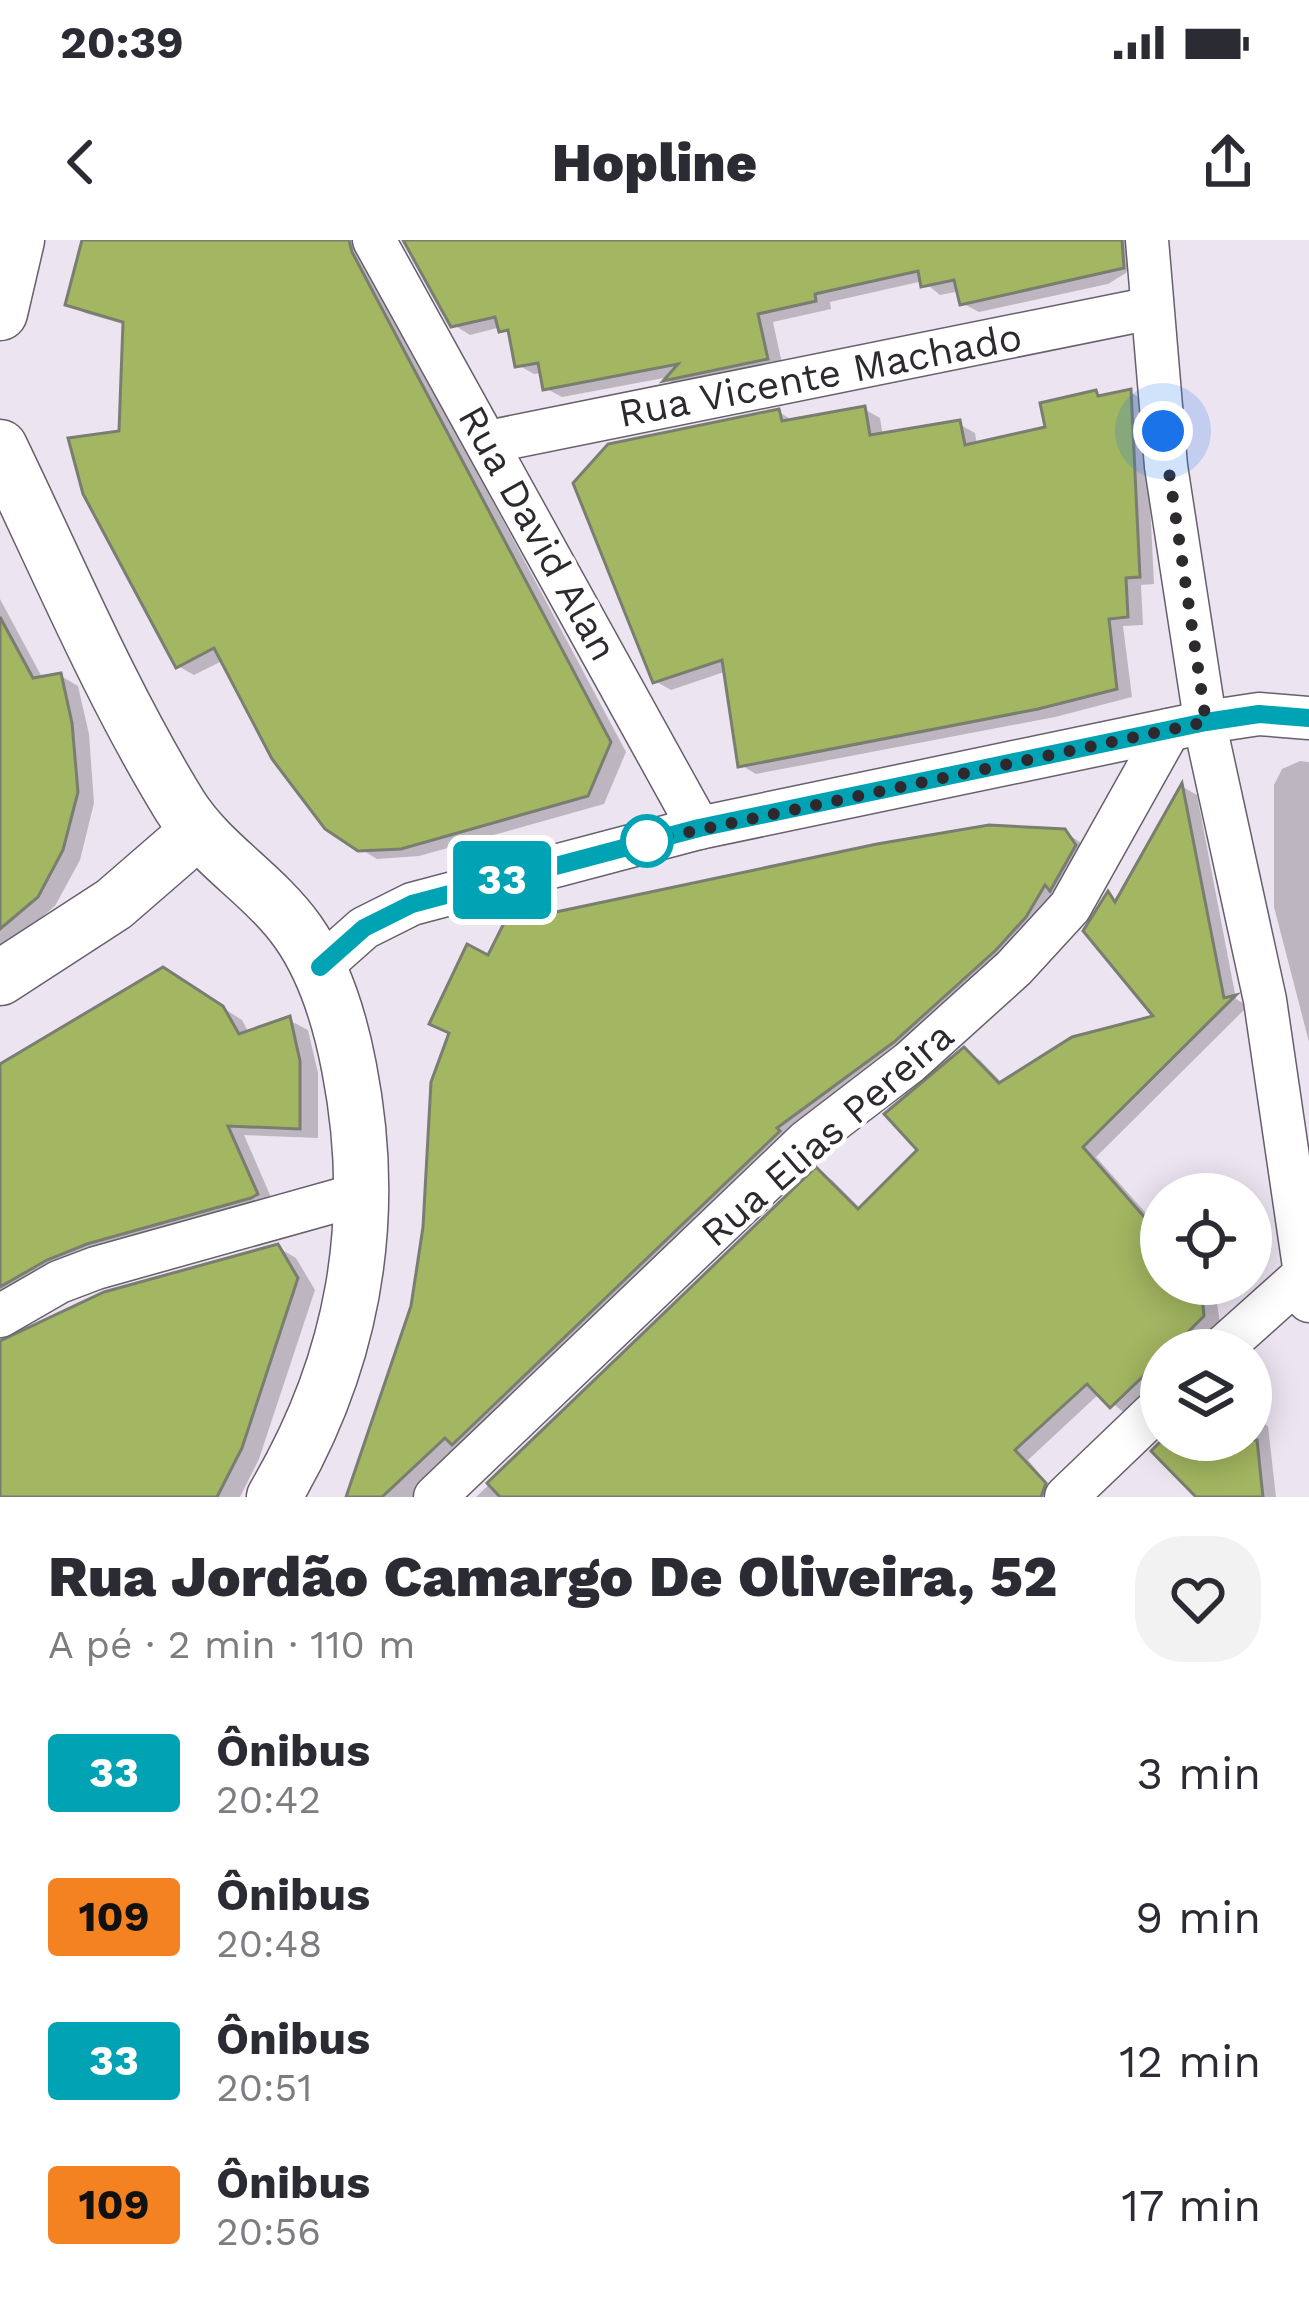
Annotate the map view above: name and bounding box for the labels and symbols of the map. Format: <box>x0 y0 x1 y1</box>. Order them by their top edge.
street label: Rua Vicente Machado <box>615 314 1025 436</box>
street label: Rua David Alan <box>449 398 627 668</box>
your location <box>1133 401 1193 461</box>
unlabelled marker <box>622 816 672 866</box>
line badge: 33 <box>448 841 556 919</box>
street label: Rua Elias Pereira <box>692 1012 962 1256</box>

